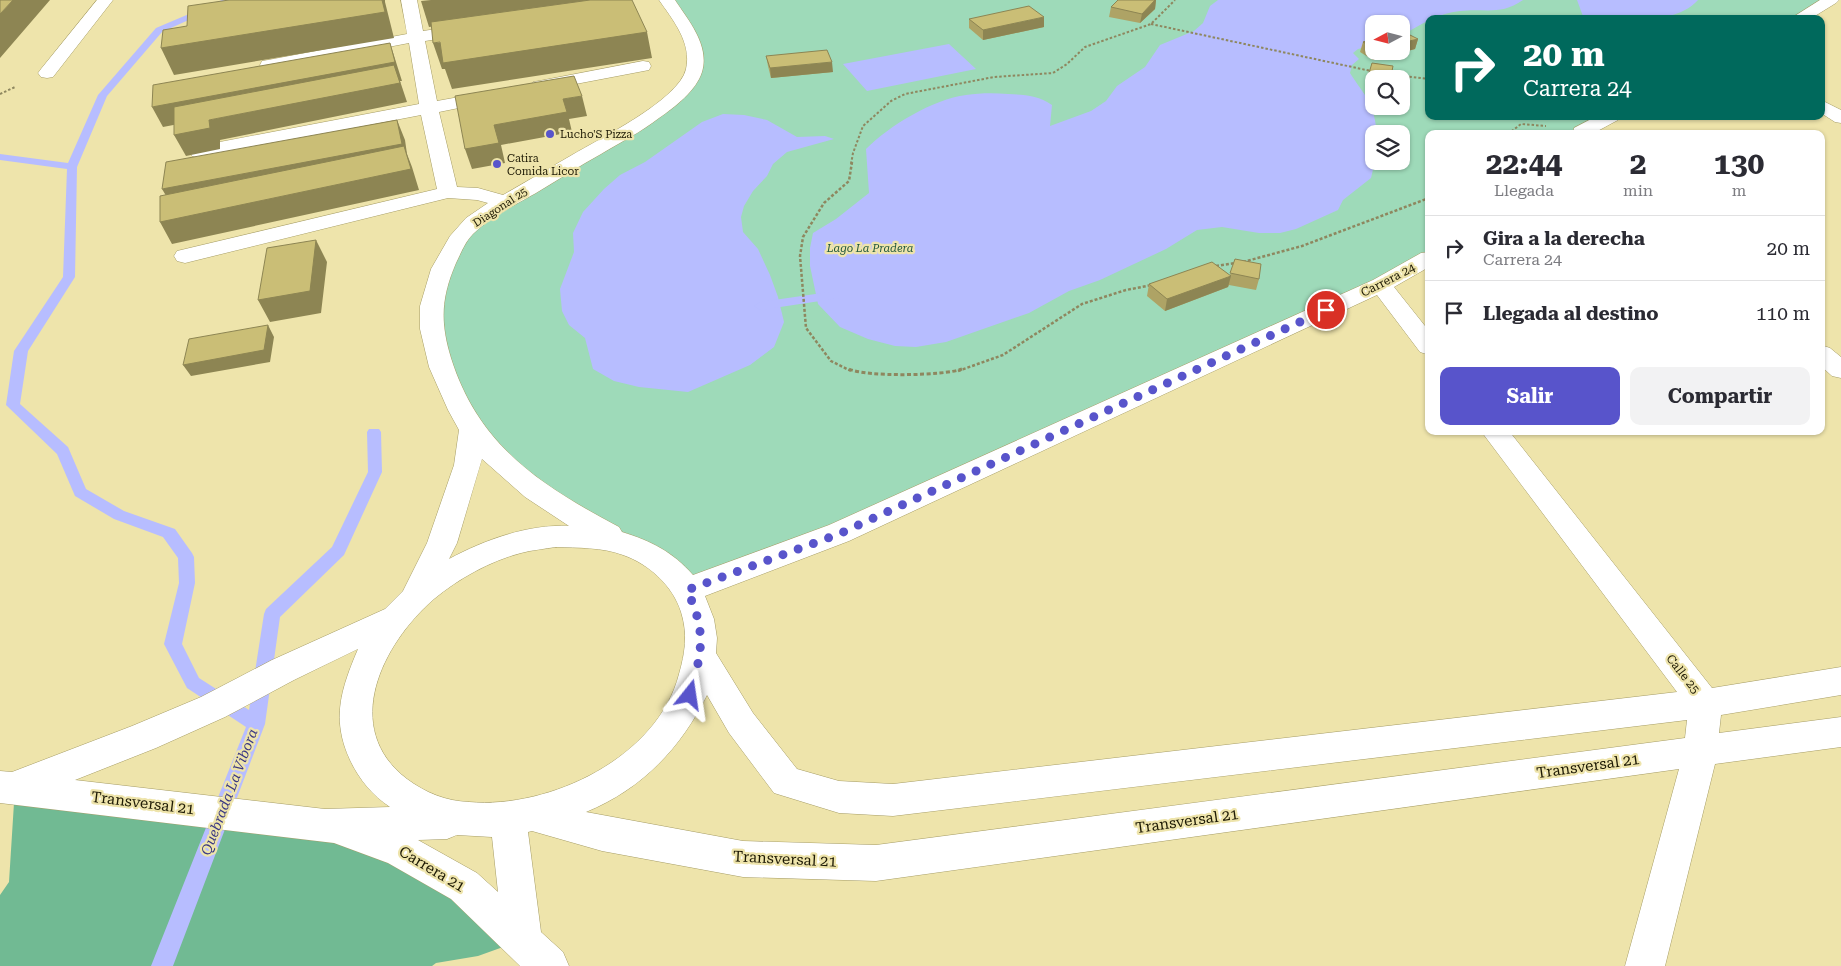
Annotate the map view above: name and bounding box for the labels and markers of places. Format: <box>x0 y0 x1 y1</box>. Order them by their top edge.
marker: Lucho'S Pizza <box>544 128 556 140</box>
place label: Lucho'S Pizza <box>560 128 632 141</box>
place label: Catira Comida Licor <box>507 152 579 178</box>
marker: Catira Comida Licor <box>491 158 503 170</box>
pin <box>1305 289 1347 331</box>

